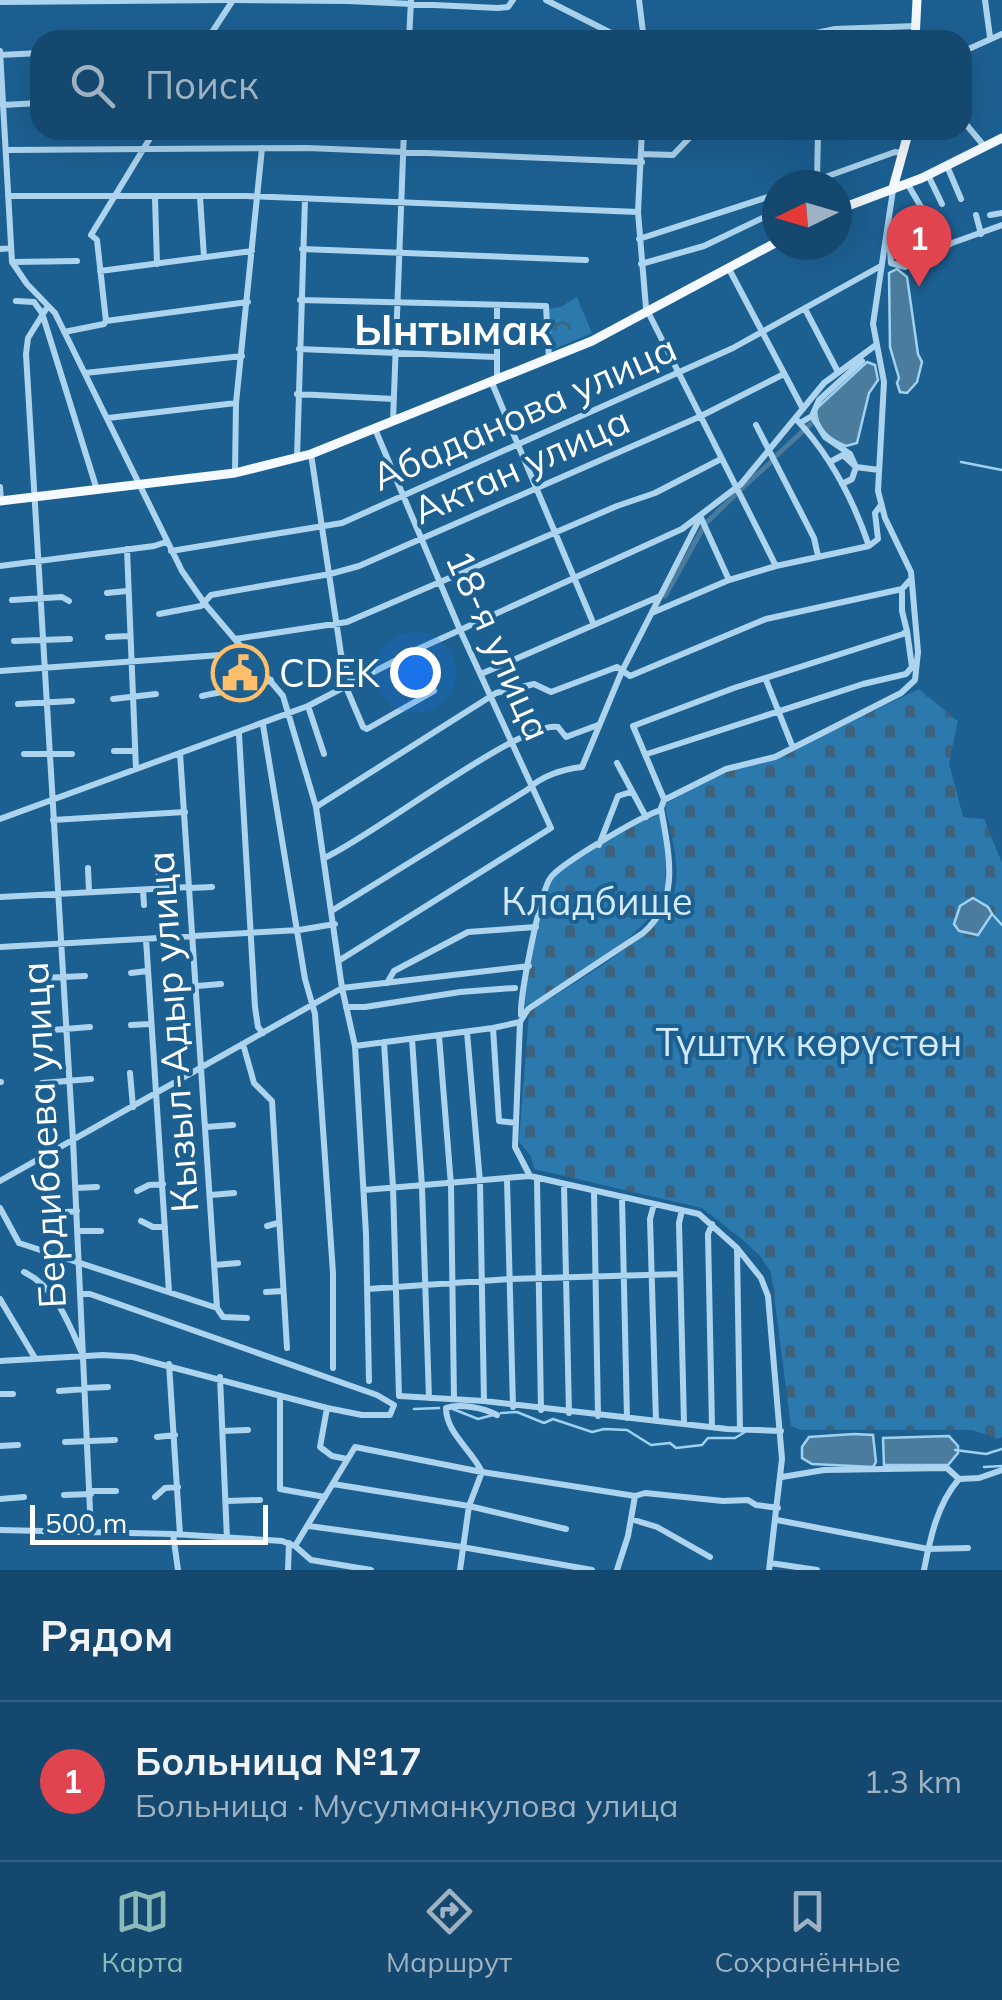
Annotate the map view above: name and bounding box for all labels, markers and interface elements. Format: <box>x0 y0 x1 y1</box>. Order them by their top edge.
search box <box>30 30 972 140</box>
icon: search <box>65 58 120 113</box>
text: Поиск <box>145 61 258 109</box>
north arrow <box>762 170 852 260</box>
pin: 1 <box>886 204 952 287</box>
district label: Ынтымак <box>354 303 553 356</box>
street label: Абаданова улица <box>364 323 684 501</box>
street label: Актан улица <box>405 396 637 534</box>
street label: 18-я улица <box>436 542 562 748</box>
public building icon: CDEK <box>210 643 270 703</box>
your location <box>390 647 441 698</box>
place label: CDEK <box>279 649 381 697</box>
street label: Кызыл-Адыр улица <box>135 850 209 1214</box>
park label: Кладбище <box>501 877 693 925</box>
street label: Бердибаева улица <box>10 960 76 1310</box>
park label: Түштүк көрүстөн <box>656 1018 962 1066</box>
scale bar <box>30 1500 268 1544</box>
text: 500 m <box>45 1505 127 1540</box>
text: Рядом <box>40 1609 173 1662</box>
text: Больница №17 <box>135 1737 422 1785</box>
text: 1 <box>63 1761 82 1801</box>
text: 1.3 km <box>863 1761 962 1801</box>
text: Больница · Мусулманкулова улица <box>135 1785 679 1825</box>
tab: Карта <box>101 1884 184 1979</box>
tab: Маршрут <box>386 1884 512 1979</box>
tab: Сохранённые <box>714 1884 901 1979</box>

